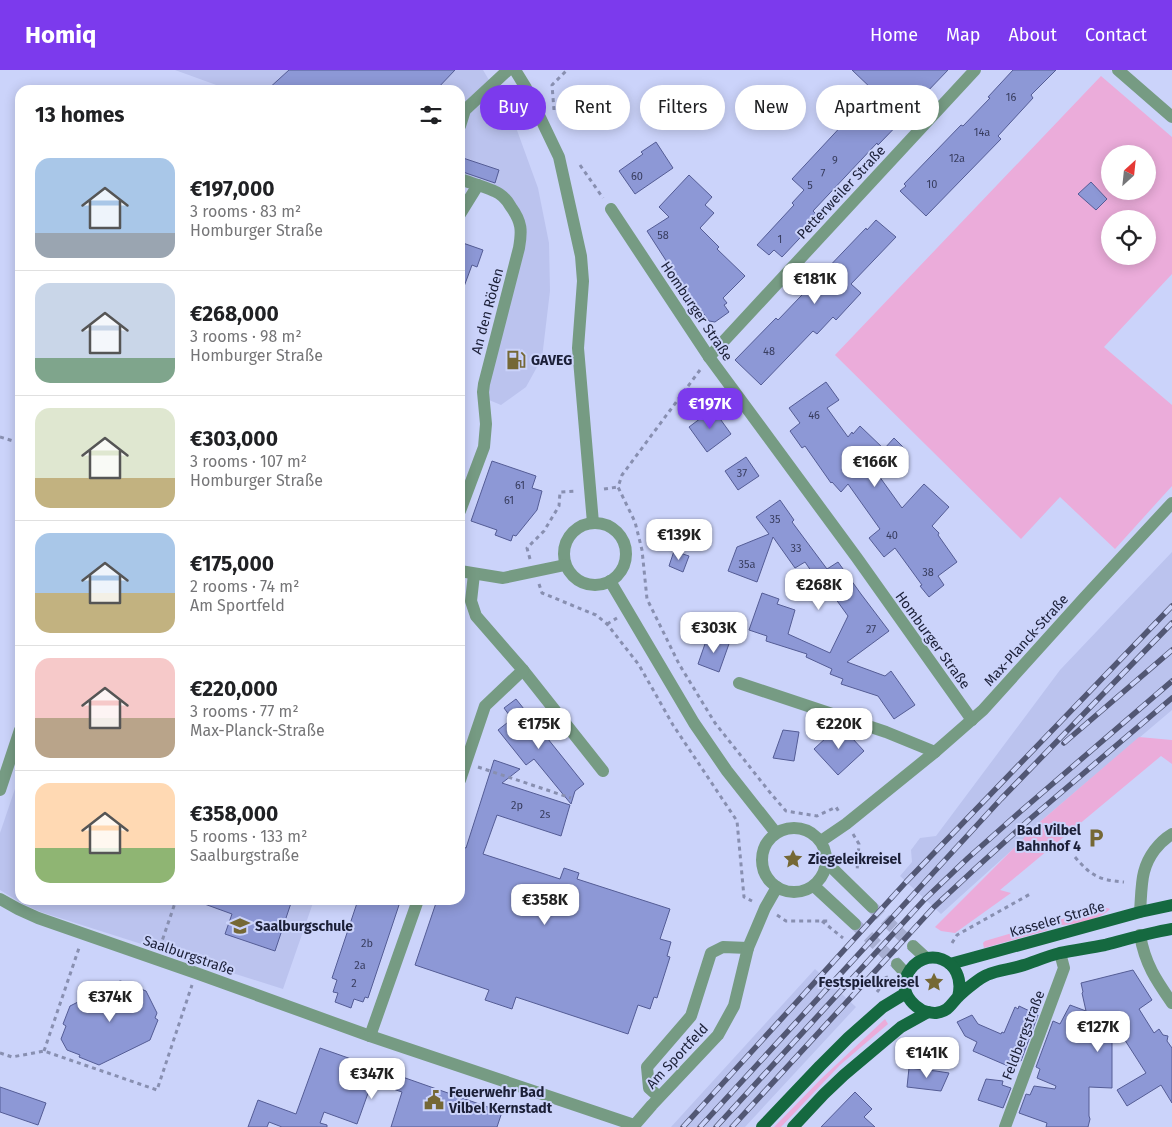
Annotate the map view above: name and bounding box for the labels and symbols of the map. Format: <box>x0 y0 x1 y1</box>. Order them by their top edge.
house number: 16 <box>1006 91 1016 104</box>
house number: 14a <box>974 126 990 139</box>
street label: Petterweiler Straße <box>794 142 889 243</box>
north arrow <box>1101 145 1156 200</box>
house number: 12a <box>949 152 965 165</box>
house number: 9 <box>832 154 838 167</box>
house number: 7 <box>821 167 826 180</box>
house number: 60 <box>631 170 643 183</box>
house number: 10 <box>927 178 937 191</box>
house number: 5 <box>807 179 813 192</box>
house number: 58 <box>657 229 669 242</box>
house number: 1 <box>778 233 782 246</box>
street label: Homburger Straße <box>657 258 736 364</box>
pin: €181K <box>780 262 850 305</box>
street label: An den Röden <box>468 266 507 356</box>
house number: 48 <box>763 345 775 358</box>
fuel station icon: GAVEG <box>505 349 527 371</box>
place label: GAVEG <box>531 352 572 369</box>
pin: €197K <box>675 388 745 430</box>
house number: 46 <box>808 409 820 422</box>
pin: €166K <box>840 446 910 488</box>
house number: 37 <box>737 467 747 480</box>
house number: 61 <box>515 479 525 492</box>
house number: 61 <box>504 494 514 507</box>
house number: 35 <box>770 513 781 526</box>
pin: €139K <box>644 518 714 561</box>
house number: 40 <box>886 529 898 542</box>
house number: 33 <box>791 542 801 555</box>
house number: 35a <box>739 558 756 571</box>
house number: 38 <box>922 566 934 579</box>
pin: €268K <box>784 568 854 611</box>
street label: Homburger Straße <box>892 588 974 692</box>
street label: Max-Planck-Straße <box>981 591 1072 690</box>
pin: €303K <box>679 612 749 654</box>
house number: 27 <box>866 623 876 636</box>
pin: €175K <box>504 708 574 750</box>
pin: €220K <box>804 708 874 750</box>
house number: 2p <box>511 799 523 812</box>
house number: 2s <box>540 808 550 821</box>
place label: Bad Vilbel Bahnhof 4 <box>1016 822 1082 855</box>
parking icon: Bad Vilbel Bahnhof 4 <box>1085 827 1107 849</box>
place icon: Ziegeleikreisel <box>782 848 804 870</box>
place label: Ziegeleikreisel <box>808 851 902 868</box>
pin: €358K <box>510 884 580 926</box>
street label: Kasseler Straße <box>1008 898 1107 941</box>
school or university icon: Saalburgschule <box>229 915 251 937</box>
place label: Saalburgschule <box>255 918 353 935</box>
street label: Saalburgstraße <box>141 932 237 979</box>
house number: 2b <box>361 937 373 950</box>
house number: 2a <box>354 959 366 972</box>
place icon: Festspielkreisel <box>923 971 945 993</box>
place label: Festspielkreisel <box>819 974 920 991</box>
house number: 2 <box>351 977 357 990</box>
pin: €374K <box>75 980 145 1023</box>
street label: Feldbergstraße <box>999 988 1048 1082</box>
pin: €127K <box>1063 1010 1133 1053</box>
street label: Am Sportfeld <box>643 1020 712 1092</box>
pin: €141K <box>892 1036 962 1079</box>
pin: €347K <box>337 1058 407 1100</box>
place label: Feuerwehr Bad Vilbel Kernstadt <box>448 1084 553 1117</box>
public building icon: Feuerwehr Bad Vilbel Kernstadt <box>423 1089 445 1111</box>

